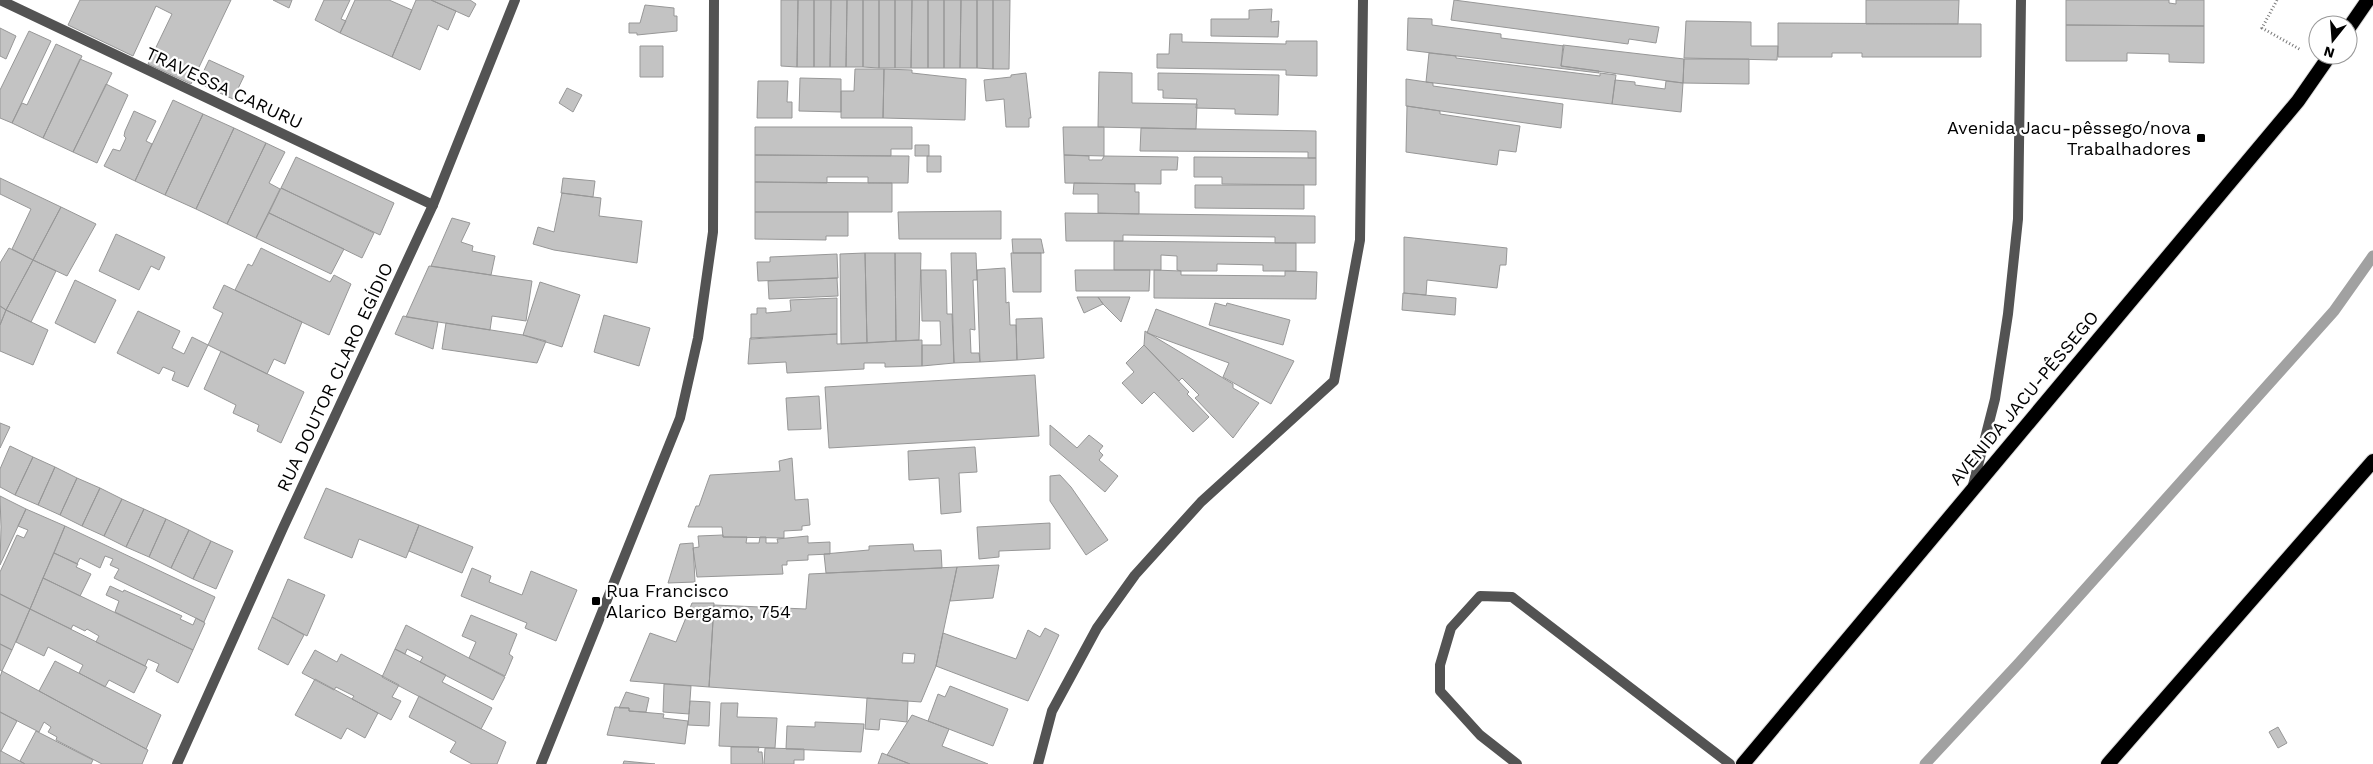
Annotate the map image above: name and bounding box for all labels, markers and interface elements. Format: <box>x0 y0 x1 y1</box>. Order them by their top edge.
north arrow <box>2308 15 2358 65</box>
street label: TRAVESSA CARURU <box>142 42 306 133</box>
text: N <box>2322 43 2336 62</box>
place label: Avenida Jacu-pêssego/nova Trabalhadores <box>1947 117 2191 159</box>
marker: Avenida Jacu-pêssego/nova Trabalhadores <box>2195 132 2207 144</box>
street label: RUA DOUTOR CLARO EGÍDIO <box>272 259 397 495</box>
street label: AVENIDA JACU-PÊSSEGO <box>1945 306 2103 489</box>
place label: Rua Francisco Alarico Bergamo, 754 <box>606 580 791 622</box>
marker: Rua Francisco Alarico Bergamo, 754 <box>590 595 602 607</box>

